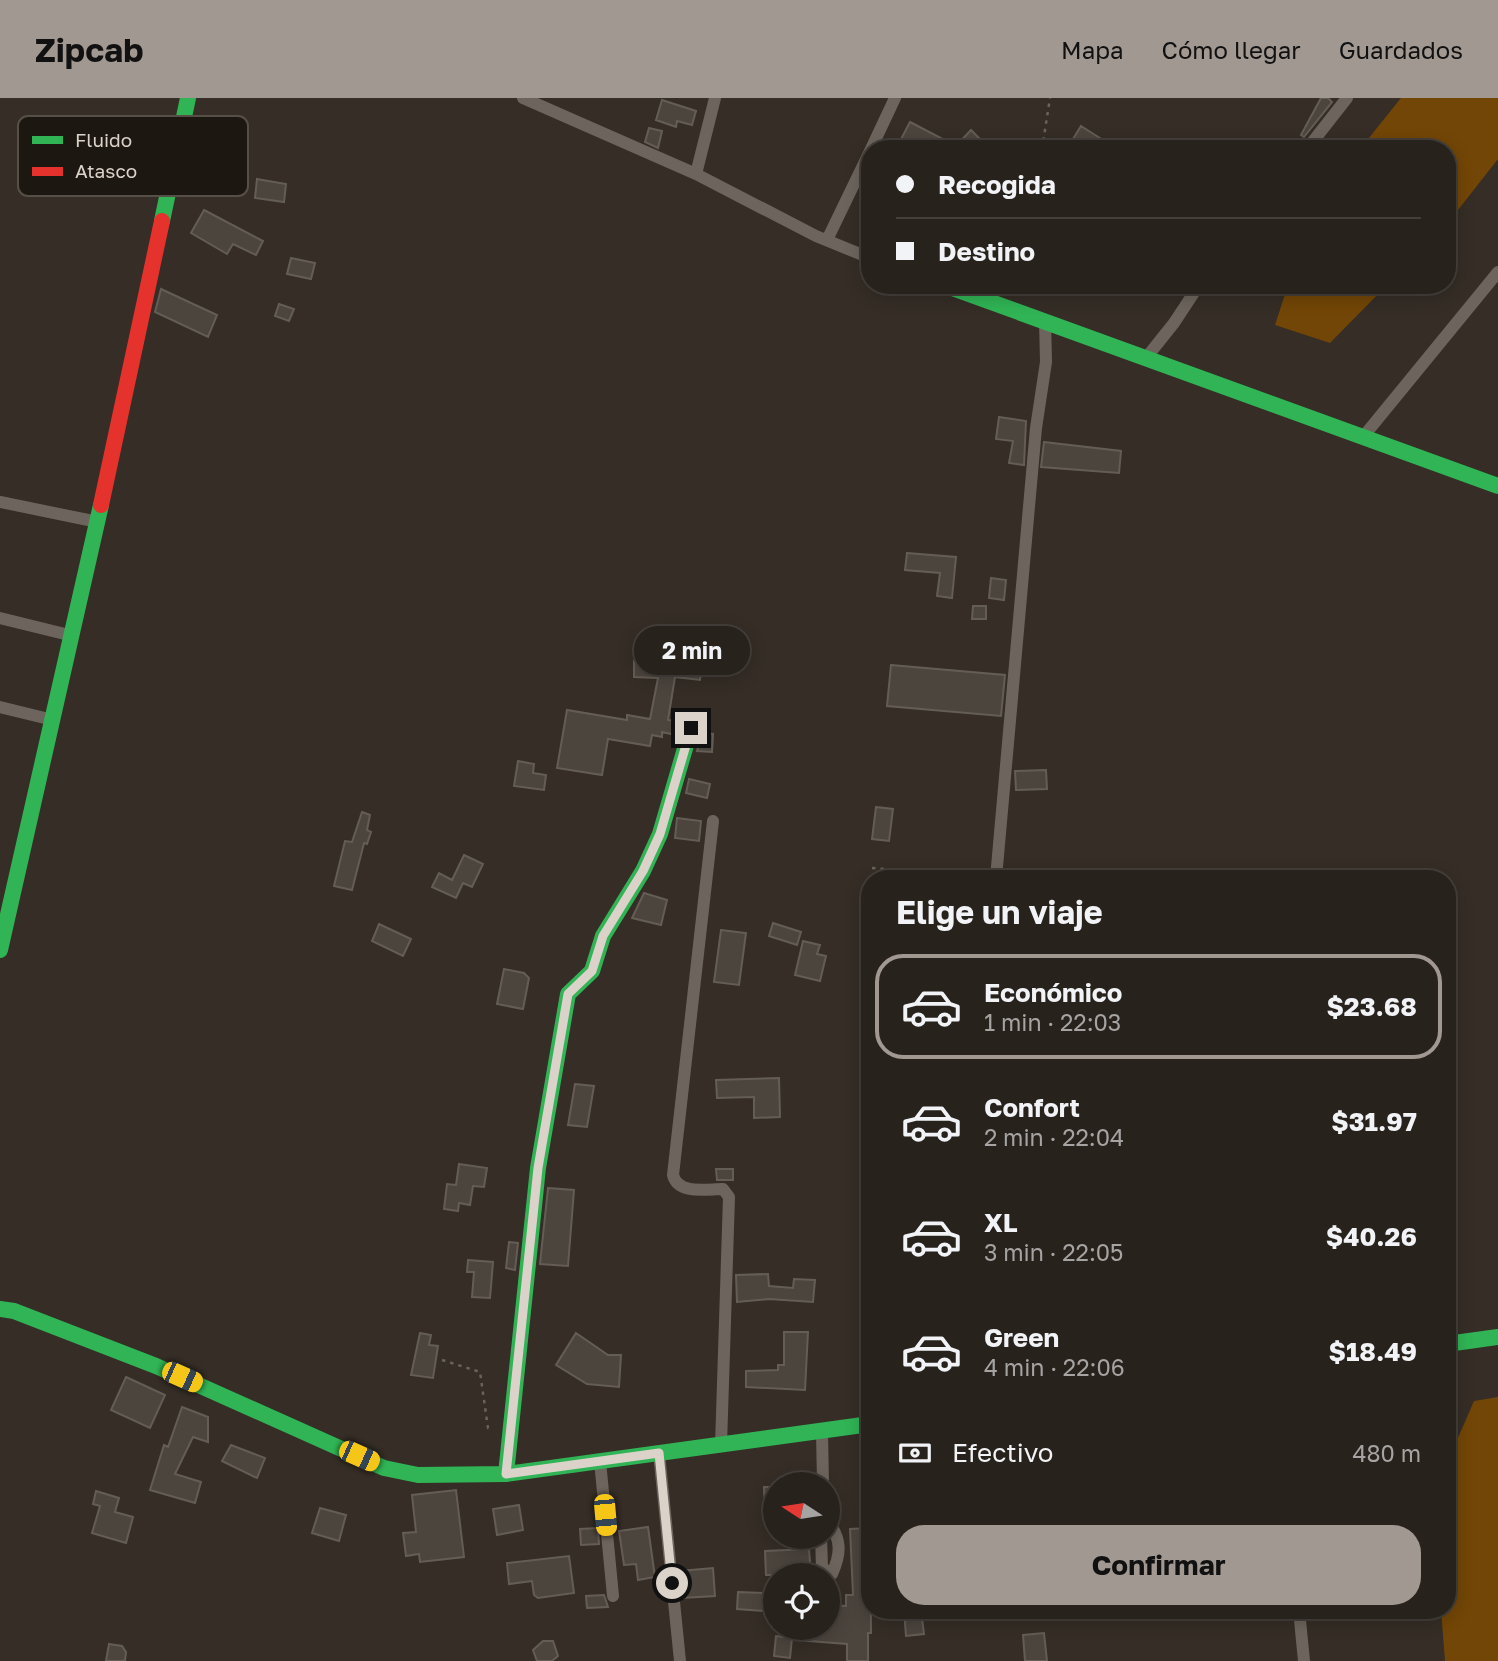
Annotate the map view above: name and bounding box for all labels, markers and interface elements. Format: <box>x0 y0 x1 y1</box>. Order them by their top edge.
text: Zipcab <box>35 30 144 69</box>
text: Mapa <box>1061 35 1124 64</box>
text: Cómo llegar <box>1162 35 1301 64</box>
text: Guardados <box>1339 35 1463 64</box>
legend <box>18 116 248 196</box>
text: Fluido <box>75 128 132 151</box>
text: Atasco <box>75 159 137 182</box>
text: Recogida <box>938 169 1056 200</box>
text: Destino <box>938 236 1035 267</box>
callout: 2 min <box>633 626 749 676</box>
text: 2 min <box>662 636 722 664</box>
route end <box>675 712 707 744</box>
text: Elige un viaje <box>896 893 1103 931</box>
icon: car <box>900 975 963 1038</box>
text: Económico <box>984 977 1122 1008</box>
text: $23.68 <box>1326 991 1417 1022</box>
text: 1 min · 22:03 <box>984 1008 1121 1036</box>
icon: car <box>900 1090 963 1153</box>
text: Confort <box>984 1092 1080 1123</box>
text: $31.97 <box>1331 1106 1417 1137</box>
text: 2 min · 22:04 <box>984 1123 1124 1151</box>
icon: car <box>900 1205 963 1268</box>
text: XL <box>984 1207 1018 1238</box>
text: $40.26 <box>1326 1221 1417 1252</box>
text: 3 min · 22:05 <box>984 1238 1123 1266</box>
icon: car <box>900 1320 963 1383</box>
text: Green <box>984 1322 1059 1353</box>
text: $18.49 <box>1328 1336 1417 1367</box>
text: 4 min · 22:06 <box>984 1353 1125 1381</box>
car <box>159 1359 206 1395</box>
icon: cash <box>896 1434 934 1472</box>
text: Efectivo <box>952 1437 1053 1468</box>
car <box>336 1438 383 1474</box>
text: 480 m <box>1353 1439 1421 1467</box>
north arrow <box>763 1472 840 1549</box>
map controls <box>763 1472 840 1640</box>
car <box>593 1493 618 1537</box>
button: Confirmar <box>896 1525 1421 1605</box>
button: locate <box>763 1563 840 1640</box>
route start <box>656 1567 688 1599</box>

